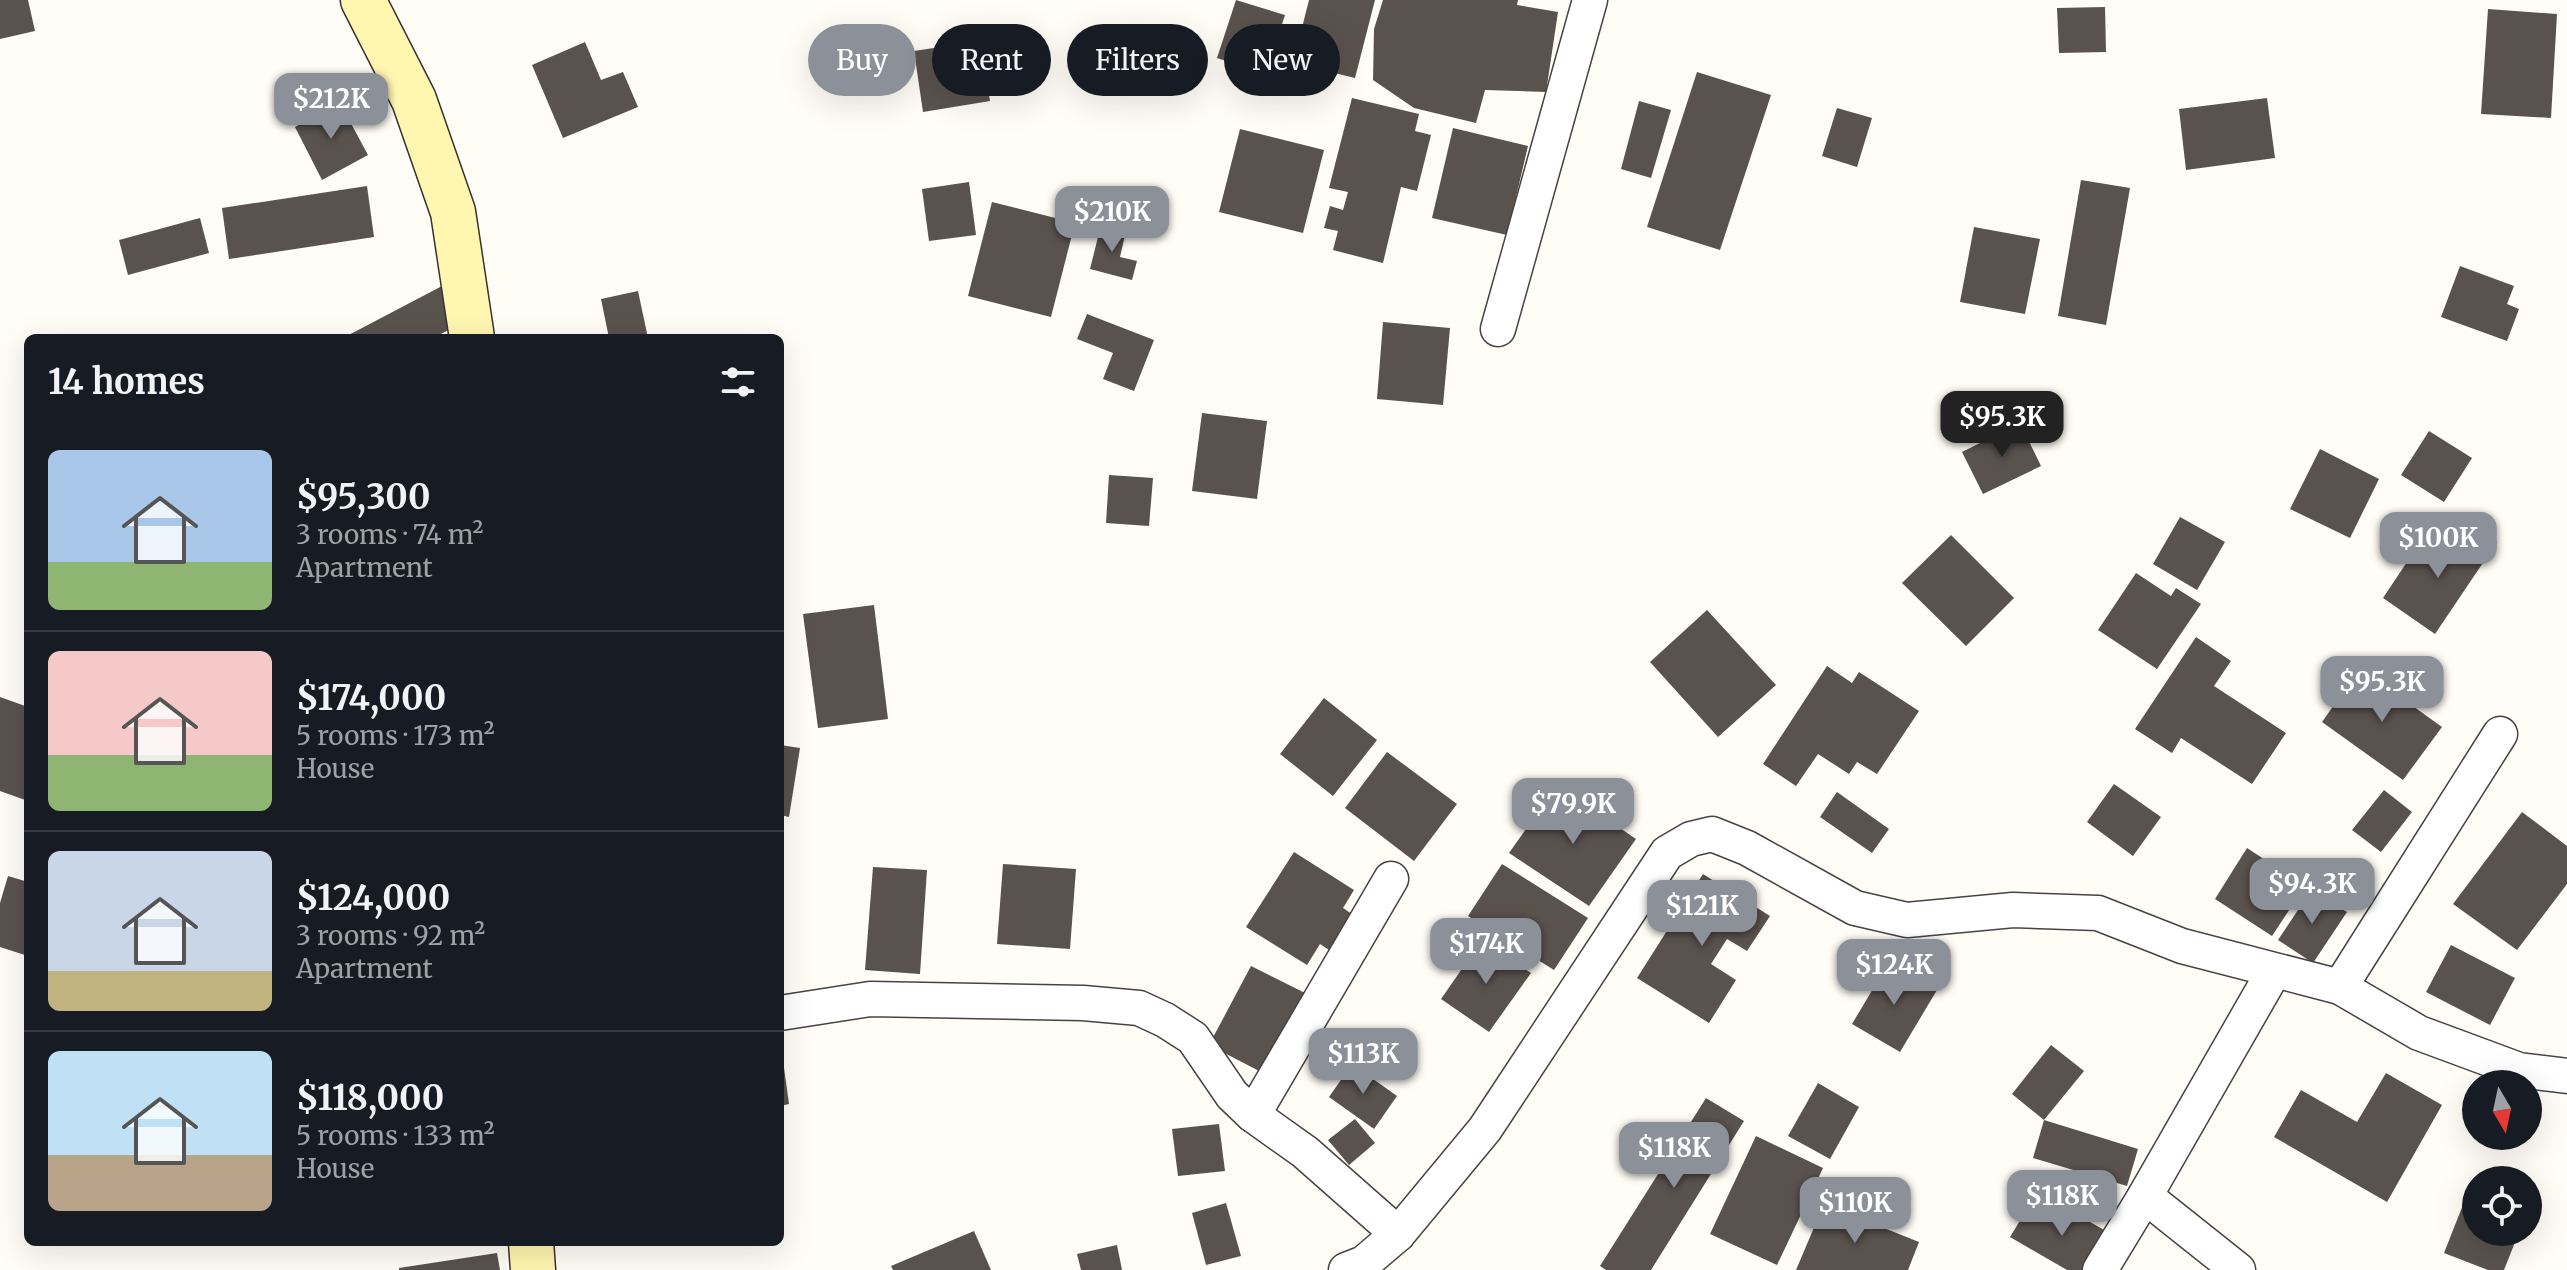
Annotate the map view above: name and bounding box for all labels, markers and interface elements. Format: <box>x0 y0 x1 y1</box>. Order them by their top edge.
chip: Buy <box>808 24 916 96</box>
chip: Rent <box>932 24 1051 96</box>
chip: Filters <box>1067 24 1208 96</box>
chip: New <box>1224 24 1340 96</box>
pin: $212K <box>275 73 387 141</box>
text: $212K <box>292 82 370 115</box>
pin: $210K <box>1056 186 1168 254</box>
text: $210K <box>1073 195 1151 228</box>
icon: filters <box>716 360 760 404</box>
text: 14 homes <box>48 361 205 403</box>
pin: $95.3K <box>1937 391 2067 459</box>
text: $95.3K <box>1959 400 2046 433</box>
text: $95,300 <box>296 476 431 518</box>
icon: home <box>112 482 208 578</box>
pin: $100K <box>2382 512 2494 580</box>
text: 3 rooms · 74 m² <box>296 518 483 551</box>
text: $100K <box>2398 521 2478 554</box>
text: Apartment <box>296 551 433 584</box>
pin: $95.3K <box>2317 656 2447 724</box>
text: $95.3K <box>2339 665 2426 698</box>
text: $174,000 <box>296 677 446 719</box>
icon: home <box>112 683 208 779</box>
text: 5 rooms · 173 m² <box>296 719 495 752</box>
text: House <box>296 752 374 785</box>
pin: $79.9K <box>1508 778 1638 846</box>
text: $79.9K <box>1530 787 1616 820</box>
pin: $94.3K <box>2247 858 2377 926</box>
text: $94.3K <box>2268 867 2356 900</box>
text: $124,000 <box>296 877 450 919</box>
pin: $121K <box>1646 880 1758 948</box>
icon: home <box>112 883 208 979</box>
text: $121K <box>1665 889 1739 922</box>
pin: $174K <box>1430 918 1542 986</box>
text: 3 rooms · 92 m² <box>296 919 485 952</box>
text: $174K <box>1448 927 1524 960</box>
pin: $124K <box>1838 939 1950 1007</box>
text: $124K <box>1855 948 1933 981</box>
text: Apartment <box>296 952 433 985</box>
pin: $113K <box>1307 1028 1419 1096</box>
text: $113K <box>1327 1037 1399 1070</box>
north arrow <box>2462 1070 2542 1150</box>
map controls <box>2462 1070 2542 1246</box>
text: $118,000 <box>296 1077 444 1119</box>
icon: home <box>112 1083 208 1179</box>
text: 5 rooms · 133 m² <box>296 1119 495 1152</box>
pin: $118K <box>1618 1122 1730 1190</box>
text: $118K <box>1637 1131 1711 1164</box>
text: House <box>296 1152 374 1185</box>
button: locate <box>2462 1166 2542 1246</box>
pin: $118K <box>2006 1170 2118 1238</box>
pin: $110K <box>1799 1177 1911 1245</box>
text: $118K <box>2025 1179 2099 1212</box>
text: $110K <box>1818 1186 1892 1219</box>

